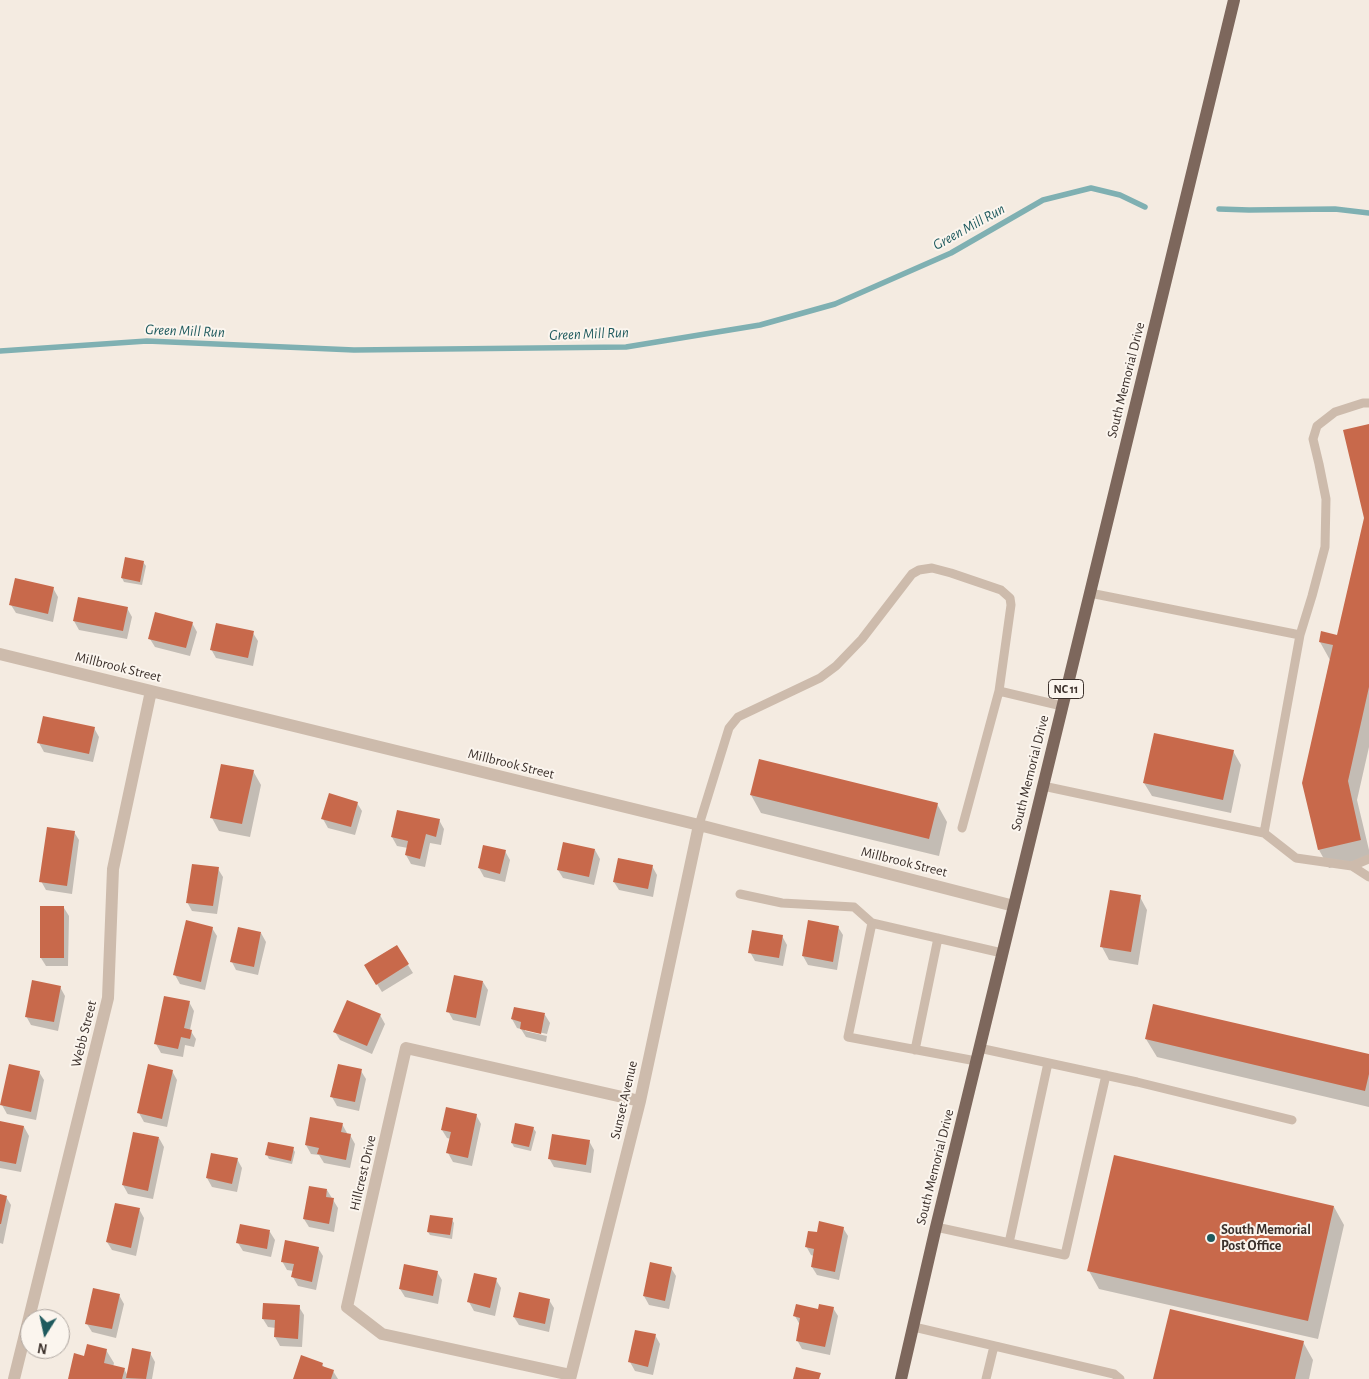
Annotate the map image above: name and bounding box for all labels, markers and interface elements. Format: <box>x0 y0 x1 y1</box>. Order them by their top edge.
water label: Green Mill Run <box>930 200 1008 254</box>
street label: South Memorial Drive <box>1103 320 1149 440</box>
water label: Green Mill Run <box>145 321 225 341</box>
water label: Green Mill Run <box>549 324 629 344</box>
street label: Millbrook Street <box>73 648 163 686</box>
road number: NC 11 <box>1048 680 1084 699</box>
street label: South Memorial Drive <box>1007 713 1053 833</box>
street label: Millbrook Street <box>466 745 556 783</box>
street label: Millbrook Street <box>859 843 949 881</box>
street label: Webb Street <box>68 999 100 1069</box>
street label: Sunset Avenue <box>607 1059 641 1141</box>
street label: South Memorial Drive <box>912 1107 958 1227</box>
street label: Hillcrest Drive <box>346 1134 380 1212</box>
place label: South Memorial Post Office <box>1221 1222 1311 1254</box>
marker: South Memorial Post Office <box>1205 1232 1217 1244</box>
north arrow <box>20 1309 70 1359</box>
text: N <box>37 1340 49 1356</box>

